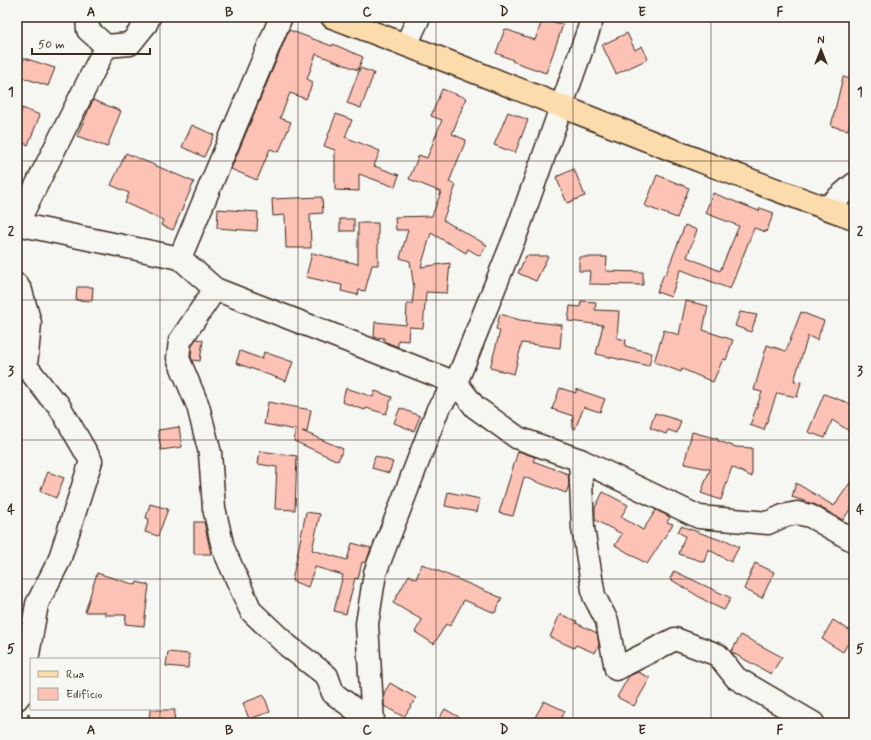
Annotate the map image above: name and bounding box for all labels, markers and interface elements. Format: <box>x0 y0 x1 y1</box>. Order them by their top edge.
text: A <box>87 4 95 21</box>
text: B <box>225 4 234 21</box>
text: C <box>362 4 372 21</box>
text: D <box>500 4 509 21</box>
text: E <box>638 4 646 21</box>
text: F <box>777 4 784 21</box>
scale bar <box>32 30 150 56</box>
north arrow <box>801 30 841 70</box>
text: N <box>817 34 825 48</box>
text: 50 m <box>38 37 65 53</box>
text: 1 <box>8 84 14 101</box>
text: 1 <box>857 84 863 101</box>
text: 2 <box>8 223 15 240</box>
text: 2 <box>857 223 864 240</box>
text: 3 <box>8 363 14 380</box>
text: 3 <box>857 363 863 380</box>
text: 4 <box>7 502 15 519</box>
text: 4 <box>856 502 864 519</box>
text: 5 <box>7 641 15 658</box>
text: 5 <box>856 641 864 658</box>
legend <box>30 658 160 710</box>
text: Rua <box>66 667 84 683</box>
text: Edifício <box>66 687 102 703</box>
text: A <box>87 722 95 739</box>
text: B <box>225 722 234 739</box>
text: C <box>362 722 372 739</box>
text: D <box>500 722 509 739</box>
text: E <box>638 722 646 739</box>
text: F <box>777 722 784 739</box>

